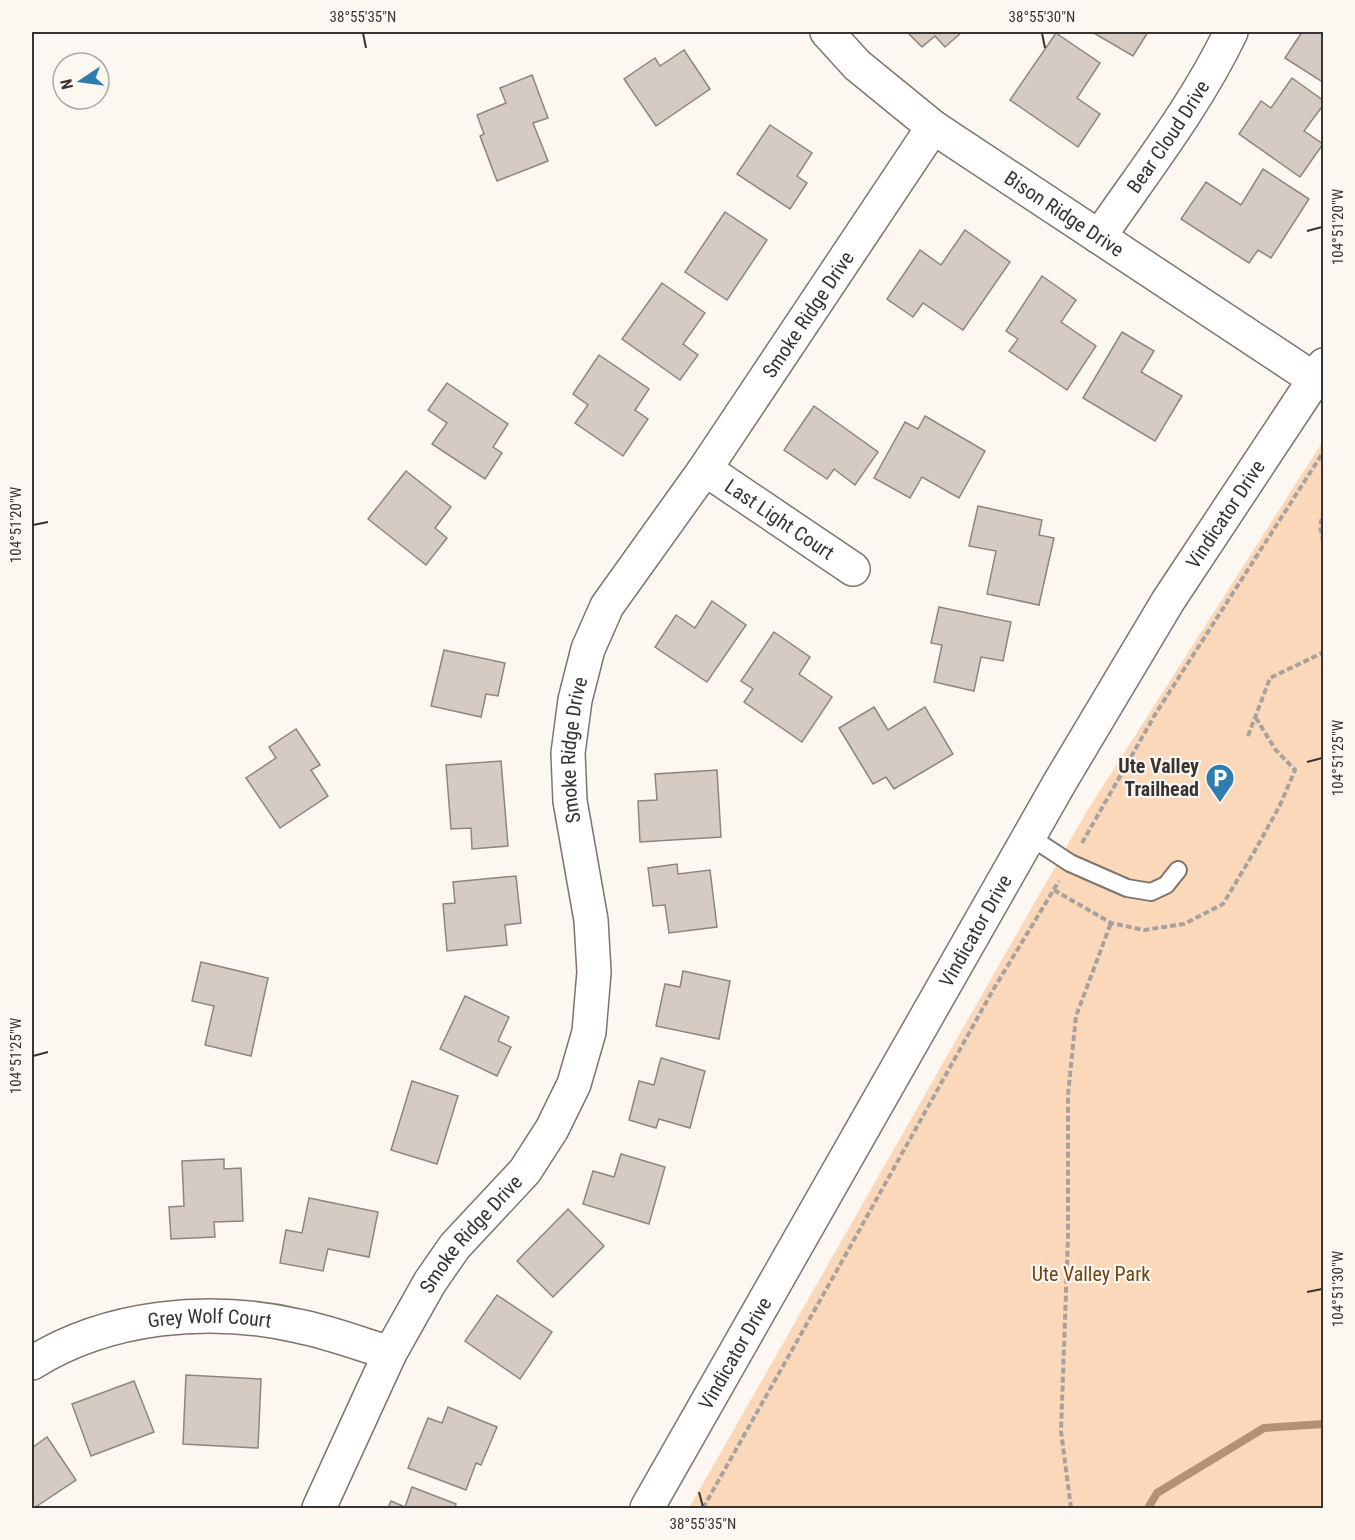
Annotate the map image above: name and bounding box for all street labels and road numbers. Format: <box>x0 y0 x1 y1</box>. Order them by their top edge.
street label: Bear Cloud Drive <box>1122 76 1214 198</box>
street label: Bison Ridge Drive <box>1000 166 1128 262</box>
street label: Smoke Ridge Drive <box>757 247 859 382</box>
street label: Vindicator Drive <box>1181 455 1270 573</box>
street label: Last Light Court <box>720 474 839 565</box>
street label: Smoke Ridge Drive <box>556 674 592 825</box>
street label: Vindicator Drive <box>934 870 1017 991</box>
street label: Smoke Ridge Drive <box>414 1170 527 1297</box>
street label: Vindicator Drive <box>694 1293 776 1414</box>
street label: Grey Wolf Court <box>146 1304 273 1333</box>

